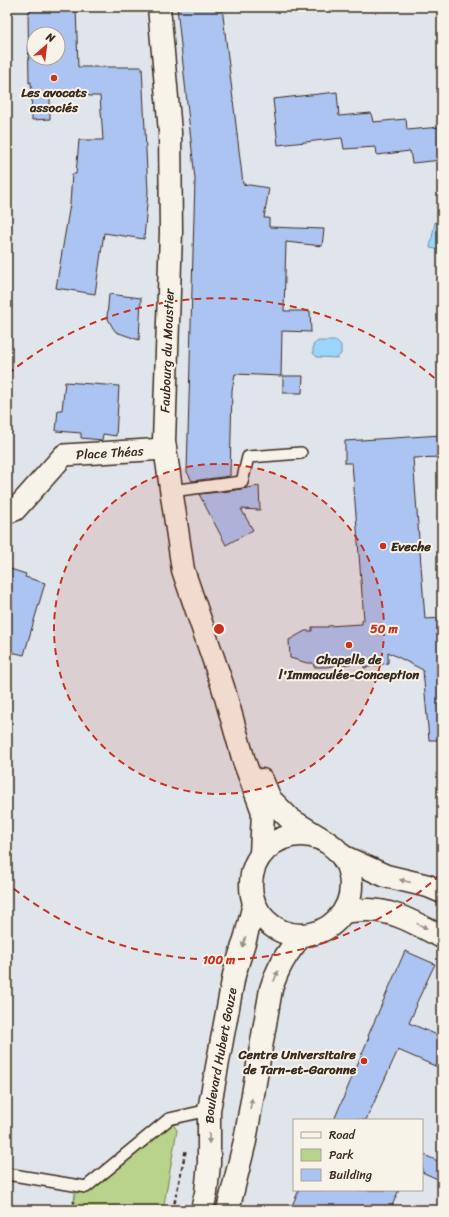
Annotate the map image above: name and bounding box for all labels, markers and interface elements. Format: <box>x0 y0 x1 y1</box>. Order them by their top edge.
north arrow <box>26 26 66 66</box>
text: N <box>42 27 59 48</box>
marker: Les avocats associés <box>49 73 59 83</box>
place label: Les avocats associés <box>21 81 88 119</box>
street label: Faubourg du Moustier <box>153 288 181 413</box>
street label: Place Théas <box>75 439 145 466</box>
place label: Eveche <box>391 535 431 558</box>
marker: Eveche <box>378 541 388 551</box>
text: 50 m <box>370 618 398 640</box>
centre of rings <box>212 622 226 636</box>
marker: Chapelle de l'Immaculée-Conception <box>344 640 354 650</box>
place label: Chapelle de l'Immaculée-Conception <box>278 648 420 686</box>
one-way arrow <box>399 877 411 883</box>
one-way arrow <box>416 923 427 930</box>
one-way arrow <box>241 937 247 949</box>
text: 100 m <box>203 949 236 971</box>
one-way arrow <box>273 970 279 982</box>
street label: Boulevard Hubert Gouze <box>198 986 243 1124</box>
place label: Centre Universitaire de Tarn-et-Garonne <box>237 1043 357 1081</box>
marker: Centre Universitaire de Tarn-et-Garonne <box>359 1056 369 1066</box>
one-way arrow <box>249 1098 255 1110</box>
legend <box>293 1119 423 1191</box>
text: Road <box>329 1124 356 1146</box>
one-way arrow <box>206 1132 212 1145</box>
text: Park <box>329 1144 354 1166</box>
text: Building <box>329 1164 372 1186</box>

